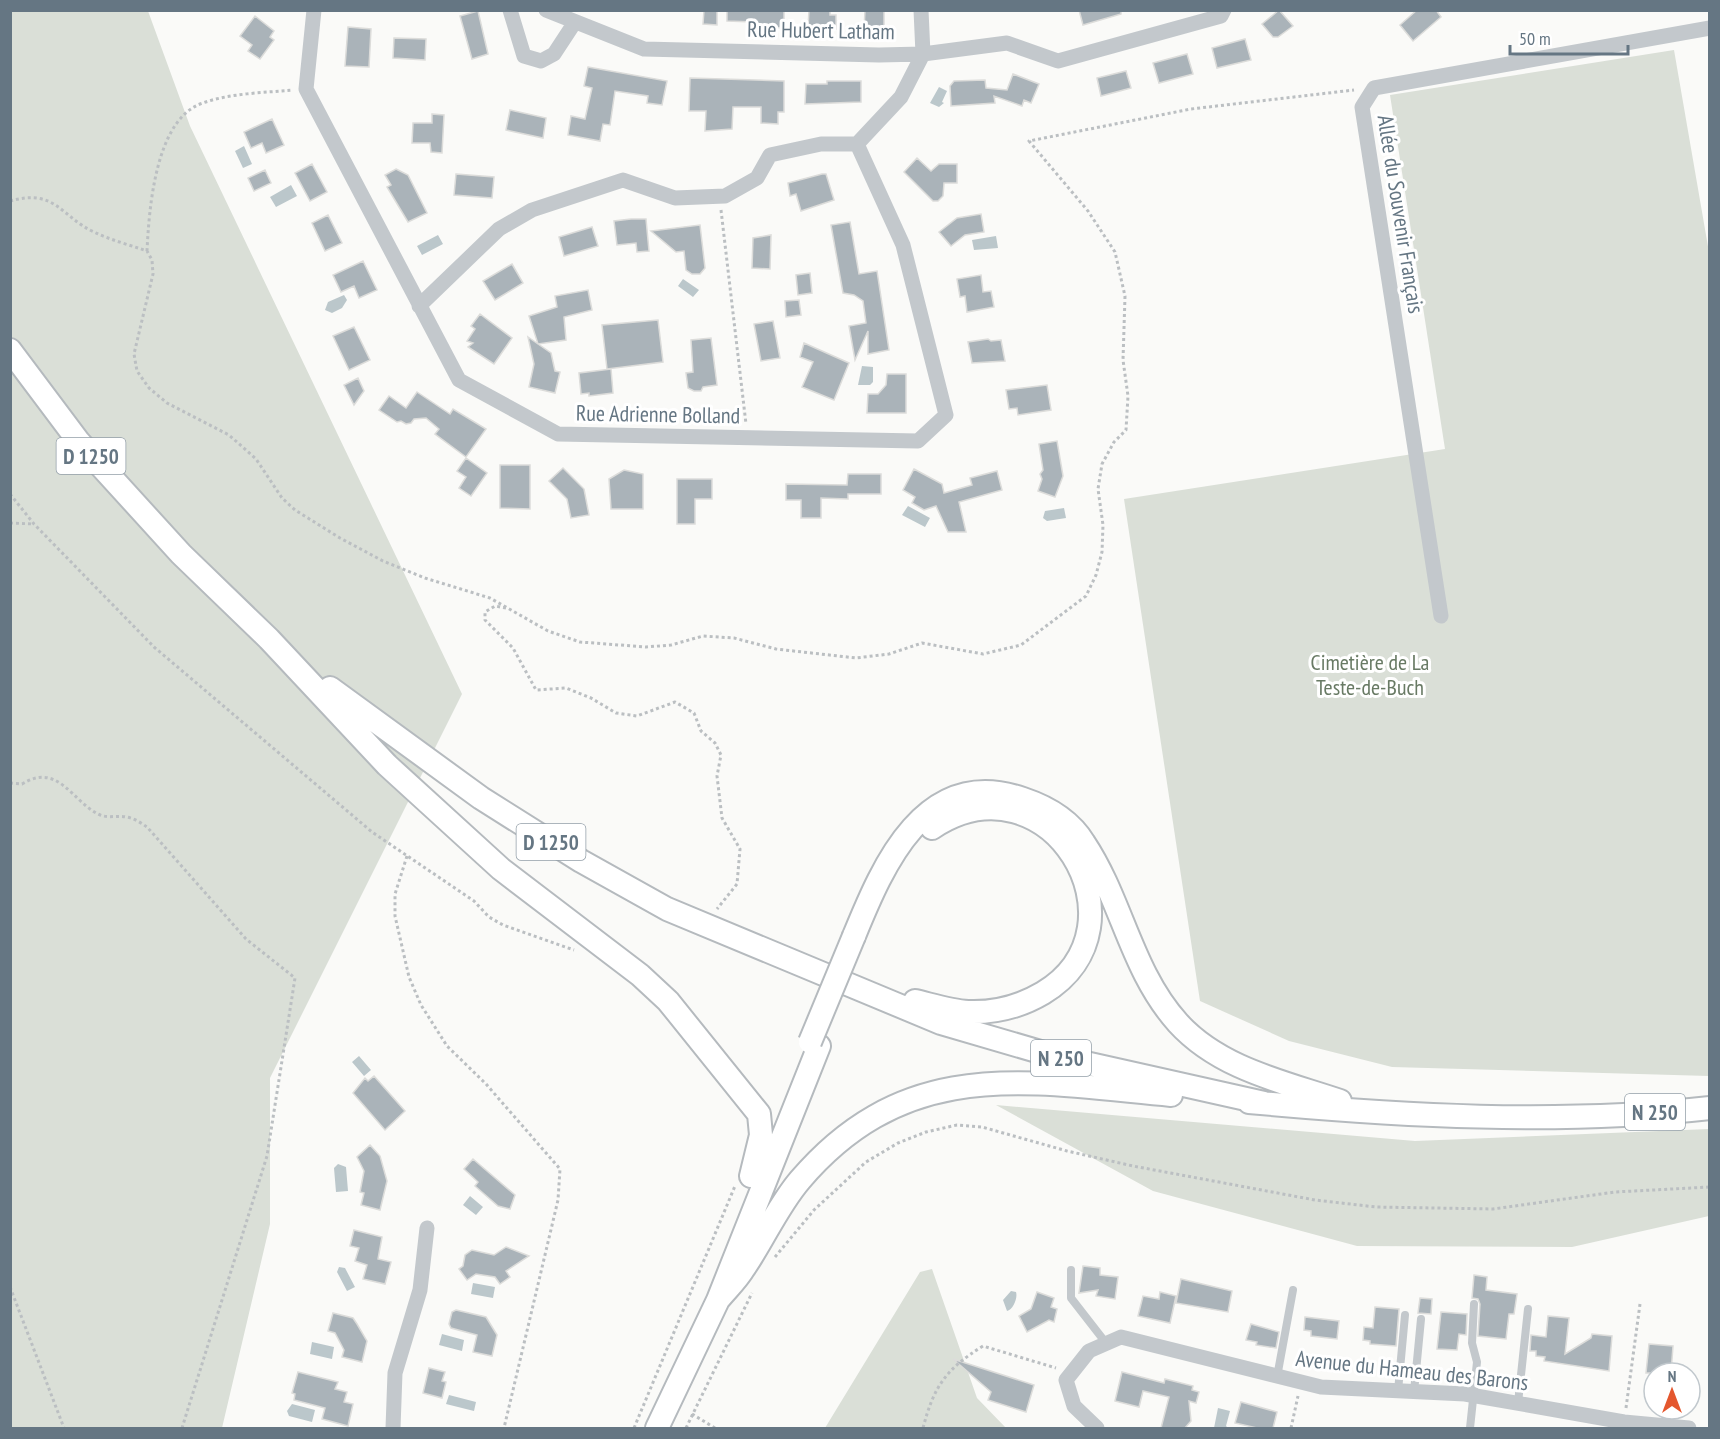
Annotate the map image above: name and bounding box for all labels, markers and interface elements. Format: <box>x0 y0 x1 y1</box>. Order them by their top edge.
street label: Rue Hubert Latham <box>747 15 895 45</box>
scale bar <box>1510 18 1628 56</box>
text: 50 m <box>1519 27 1551 50</box>
street label: Allée du Souvenir Français <box>1371 113 1431 315</box>
street label: Rue Adrienne Bolland <box>576 399 740 429</box>
road number: D 1250 <box>56 438 125 474</box>
park label: Cimetière de La Teste-de-Buch <box>1311 648 1429 701</box>
road number: D 1250 <box>516 824 586 860</box>
road number: N 250 <box>1031 1040 1091 1076</box>
road number: N 250 <box>1625 1094 1685 1130</box>
street label: Avenue du Hameau des Barons <box>1294 1344 1530 1396</box>
north arrow <box>1642 1361 1702 1421</box>
text: N <box>1668 1366 1676 1386</box>

